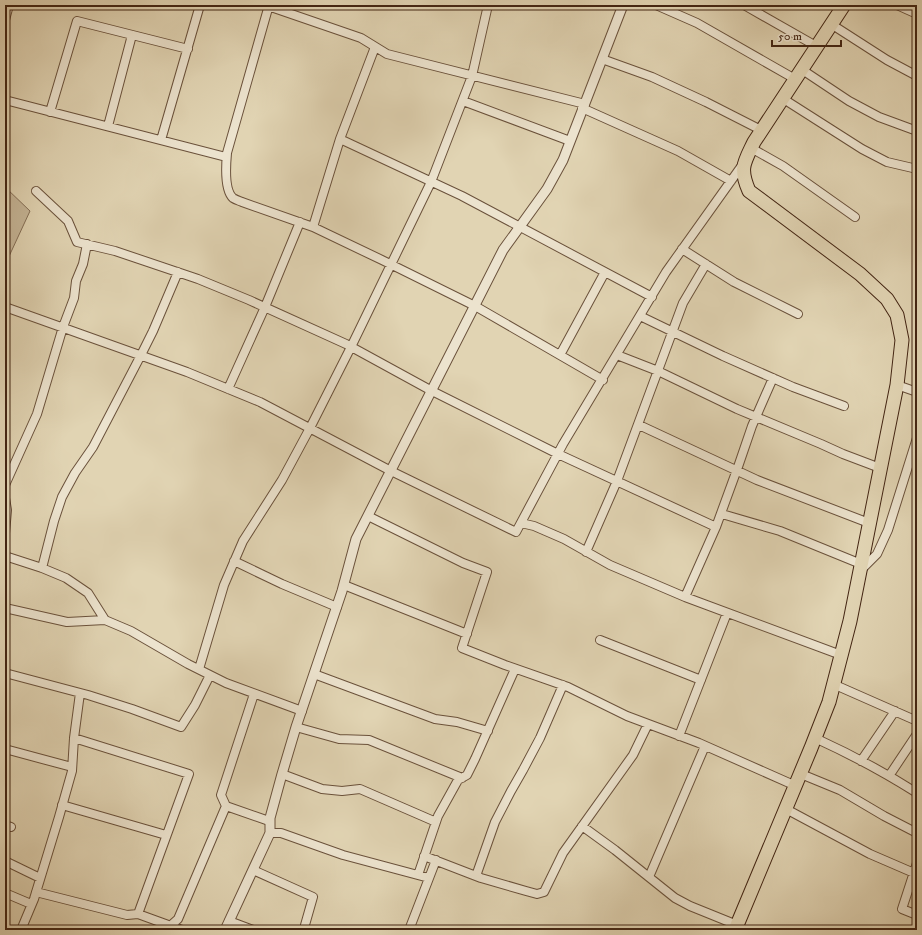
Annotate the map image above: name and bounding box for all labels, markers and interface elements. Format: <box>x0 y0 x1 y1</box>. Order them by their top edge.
scale bar <box>772 22 841 48</box>
text: 50 m <box>778 29 802 44</box>

